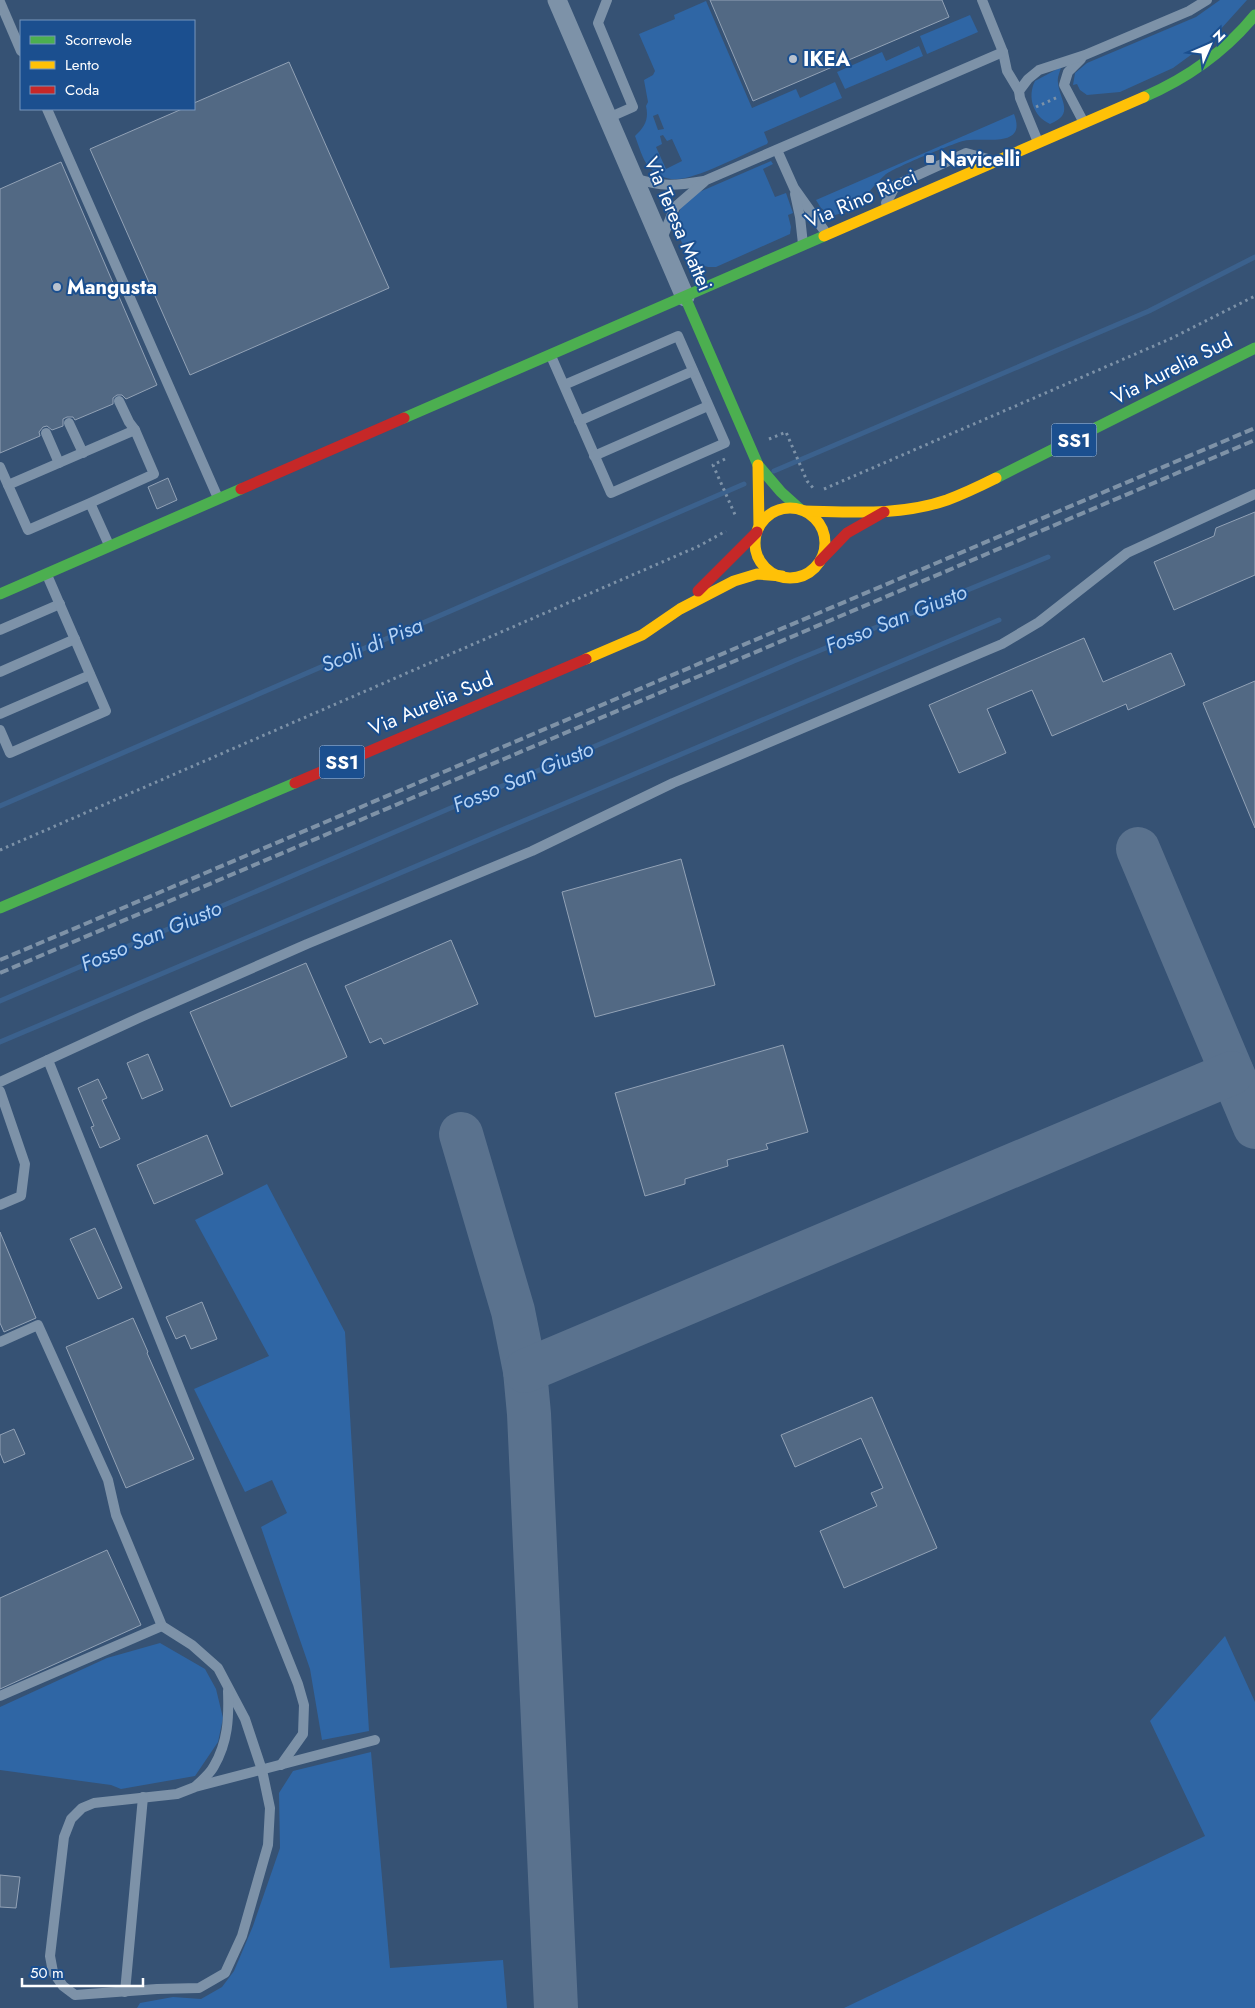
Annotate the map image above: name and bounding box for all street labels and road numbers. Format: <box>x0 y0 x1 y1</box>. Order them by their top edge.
street label: Via Teresa Mattei <box>637 152 719 296</box>
street label: Via Rino Ricci <box>801 162 921 236</box>
street label: Via Aurelia Sud <box>1106 326 1238 412</box>
road number: SS1 <box>1052 424 1096 456</box>
street label: Via Aurelia Sud <box>364 665 498 743</box>
road number: SS1 <box>320 746 364 779</box>

